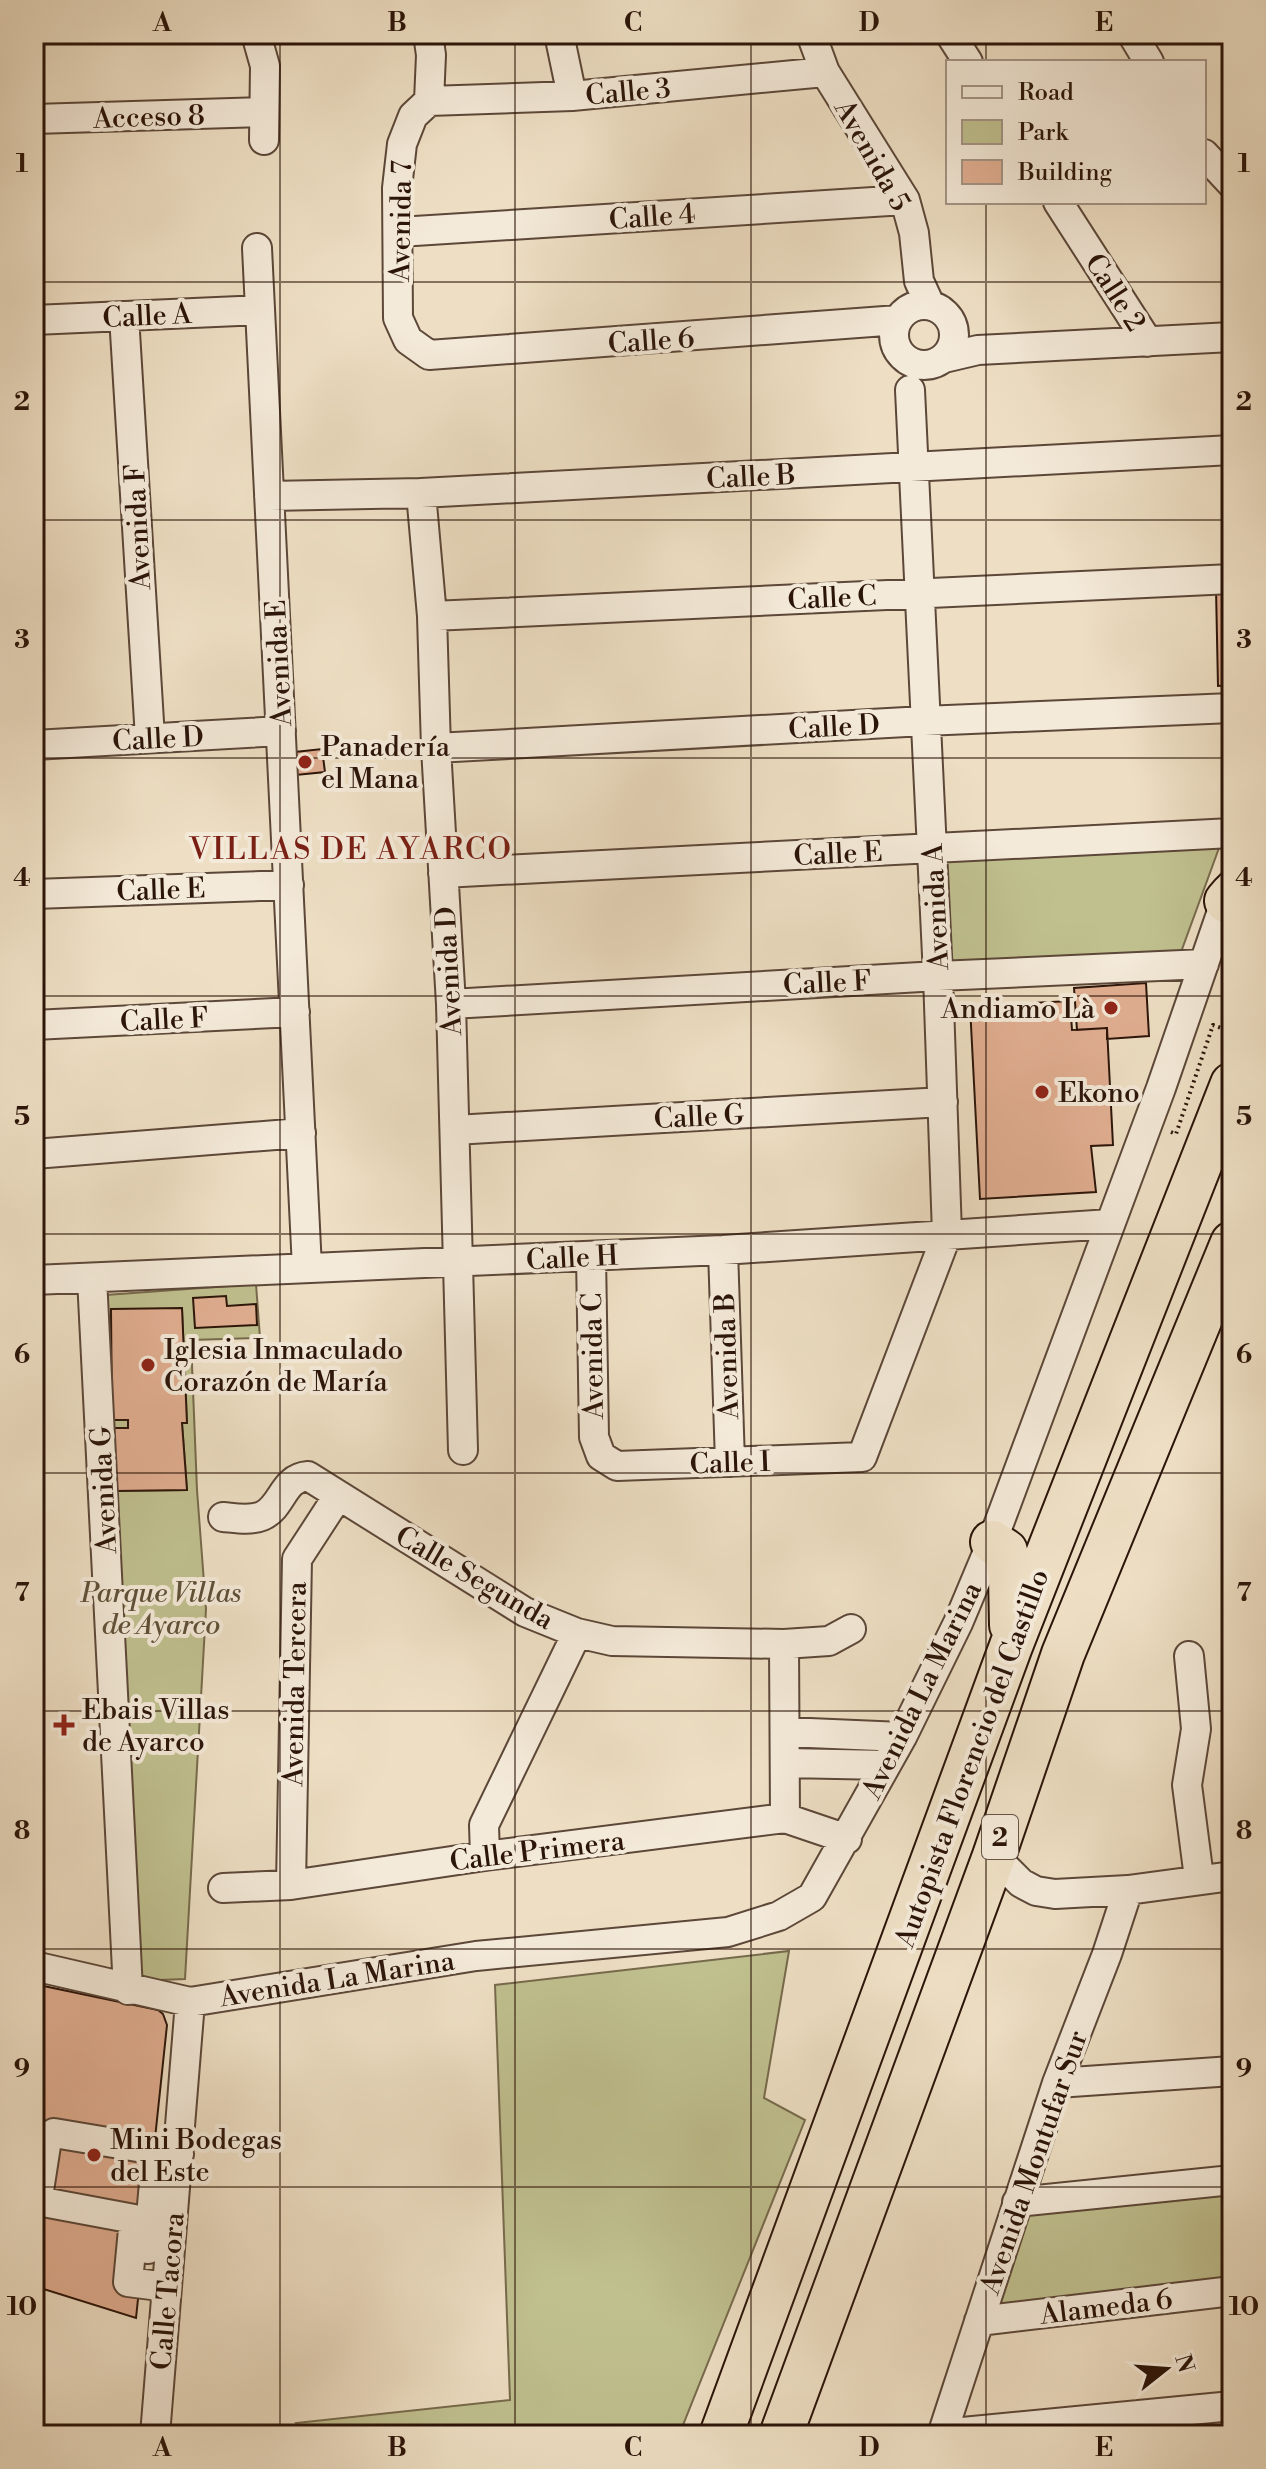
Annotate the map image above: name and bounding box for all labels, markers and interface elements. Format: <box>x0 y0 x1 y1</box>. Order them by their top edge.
text: A <box>152 7 172 39</box>
text: B <box>387 7 407 39</box>
text: C <box>624 7 642 39</box>
text: D <box>859 7 879 39</box>
text: E <box>1095 7 1113 39</box>
legend <box>946 60 1206 204</box>
street label: Calle 3 <box>584 71 672 114</box>
text: Road <box>1018 78 1074 108</box>
street label: Avenida 5 <box>825 93 918 218</box>
street label: Acceso 8 <box>92 98 206 137</box>
text: Park <box>1018 118 1069 148</box>
text: 1 <box>16 148 29 180</box>
text: 1 <box>1238 148 1251 180</box>
text: Building <box>1017 158 1112 188</box>
street label: Avenida 7 <box>383 160 420 283</box>
street label: Calle 4 <box>608 197 697 238</box>
street label: Calle 2 <box>1077 247 1153 338</box>
street label: Calle A <box>102 297 193 336</box>
street label: Calle 6 <box>607 321 696 362</box>
text: 2 <box>14 386 30 418</box>
text: 2 <box>1236 386 1252 418</box>
street label: Calle B <box>705 458 797 497</box>
street label: Avenida F <box>118 463 159 592</box>
street label: Calle C <box>787 579 877 618</box>
street label: Avenida E <box>259 599 300 728</box>
text: 3 <box>14 624 30 656</box>
text: 3 <box>1236 624 1252 656</box>
street label: Calle D <box>787 708 881 747</box>
street label: Calle D <box>111 720 205 759</box>
place label: Panadería el Mana <box>321 730 451 797</box>
marker: Panadería el Mana <box>296 753 314 771</box>
district label: VILLAS DE AYARCO <box>188 831 513 869</box>
street label: Calle E <box>793 835 884 874</box>
street label: Avenida A <box>916 842 957 972</box>
text: 4 <box>13 862 31 894</box>
text: 4 <box>1235 862 1253 894</box>
street label: Calle E <box>116 871 206 910</box>
street label: Avenida D <box>429 906 470 1037</box>
street label: Calle F <box>782 964 872 1003</box>
place label: Andiamo Là <box>940 992 1096 1027</box>
marker: Andiamo Là <box>1102 999 1120 1017</box>
street label: Calle F <box>119 1001 209 1040</box>
place label: Ekono <box>1058 1076 1140 1111</box>
marker: Ekono <box>1033 1083 1051 1101</box>
street label: Calle G <box>653 1098 746 1137</box>
text: 5 <box>14 1101 30 1133</box>
text: 5 <box>1236 1101 1252 1133</box>
street label: Calle H <box>525 1239 620 1278</box>
street label: Avenida C <box>575 1292 612 1421</box>
street label: Avenida B <box>708 1292 747 1421</box>
place label: Iglesia Inmaculado Corazón de María <box>164 1333 403 1400</box>
text: 6 <box>14 1339 30 1371</box>
text: 6 <box>1236 1339 1252 1371</box>
marker: Iglesia Inmaculado Corazón de María <box>139 1356 157 1374</box>
street label: Avenida G <box>84 1425 125 1556</box>
street label: Calle I <box>689 1445 771 1482</box>
street label: Calle Segunda <box>389 1519 561 1638</box>
street label: Autopista Florencio del Castillo <box>887 1565 1057 1953</box>
park label: Parque Villas de Ayarco <box>80 1576 241 1643</box>
street label: Avenida La Marina <box>854 1576 990 1806</box>
text: 7 <box>14 1577 30 1609</box>
text: 7 <box>1236 1577 1252 1609</box>
street label: Avenida Tercera <box>276 1581 315 1788</box>
place label: Ebais Villas de Ayarco <box>82 1693 229 1760</box>
marker: Ebais Villas de Ayarco <box>53 1714 75 1736</box>
text: 8 <box>14 1815 30 1847</box>
road number: 2 <box>982 1815 1018 1859</box>
text: 8 <box>1236 1815 1252 1847</box>
street label: Calle Primera <box>448 1823 627 1880</box>
street label: Avenida La Marina <box>216 1943 458 2015</box>
street label: Avenida Montufar Sur <box>973 2026 1096 2300</box>
text: 9 <box>14 2053 30 2085</box>
text: 9 <box>1236 2053 1252 2085</box>
place label: Mini Bodegas del Este <box>110 2123 282 2190</box>
marker: Mini Bodegas del Este <box>85 2146 103 2164</box>
street label: Calle Tacora <box>144 2210 193 2371</box>
street label: Alameda 6 <box>1037 2282 1174 2333</box>
text: 10 <box>7 2291 37 2323</box>
text: 10 <box>1229 2291 1259 2323</box>
north arrow <box>1126 2329 1206 2409</box>
text: N <box>1168 2351 1199 2376</box>
text: A <box>152 2432 172 2464</box>
text: B <box>387 2432 407 2464</box>
text: C <box>624 2432 642 2464</box>
text: D <box>859 2432 879 2464</box>
text: E <box>1095 2432 1113 2464</box>

